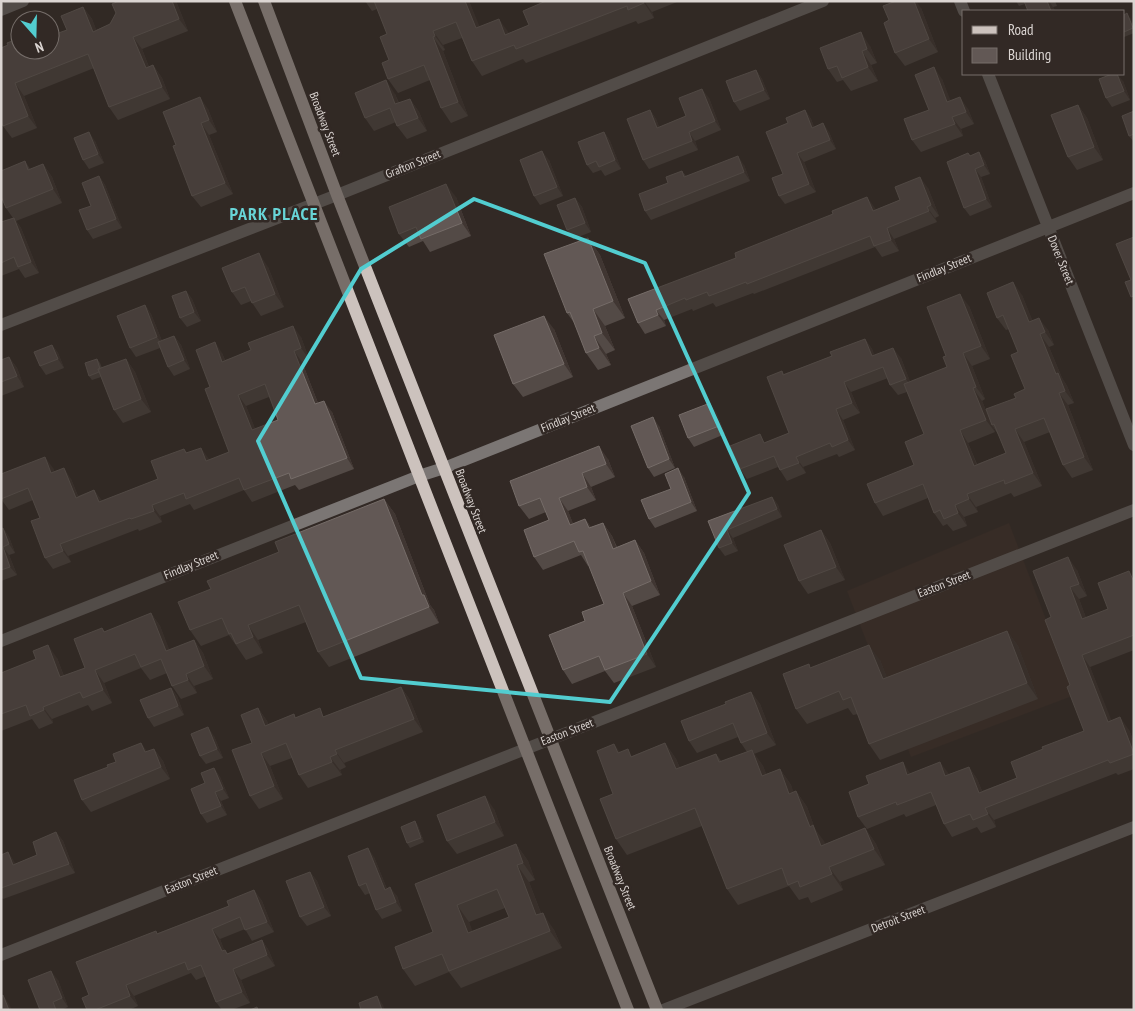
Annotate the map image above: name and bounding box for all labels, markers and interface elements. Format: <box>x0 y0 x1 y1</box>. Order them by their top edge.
north arrow <box>10 10 60 60</box>
legend <box>962 10 1125 75</box>
text: Road <box>1008 20 1034 39</box>
text: N <box>33 37 46 57</box>
text: Building <box>1008 45 1051 64</box>
street label: Broadway Street <box>306 90 345 159</box>
street label: Grafton Street <box>383 145 443 181</box>
district label: PARK PLACE <box>229 202 319 225</box>
street label: Dover Street <box>1045 233 1078 287</box>
street label: Findlay Street <box>914 250 974 285</box>
street label: Findlay Street <box>538 400 598 435</box>
street label: Broadway Street <box>452 467 491 536</box>
street label: Findlay Street <box>161 547 221 582</box>
street label: Easton Street <box>915 566 973 600</box>
street label: Easton Street <box>538 714 596 748</box>
street label: Broadway Street <box>601 844 640 913</box>
street label: Easton Street <box>162 862 220 897</box>
street label: Detroit Street <box>869 901 927 936</box>

